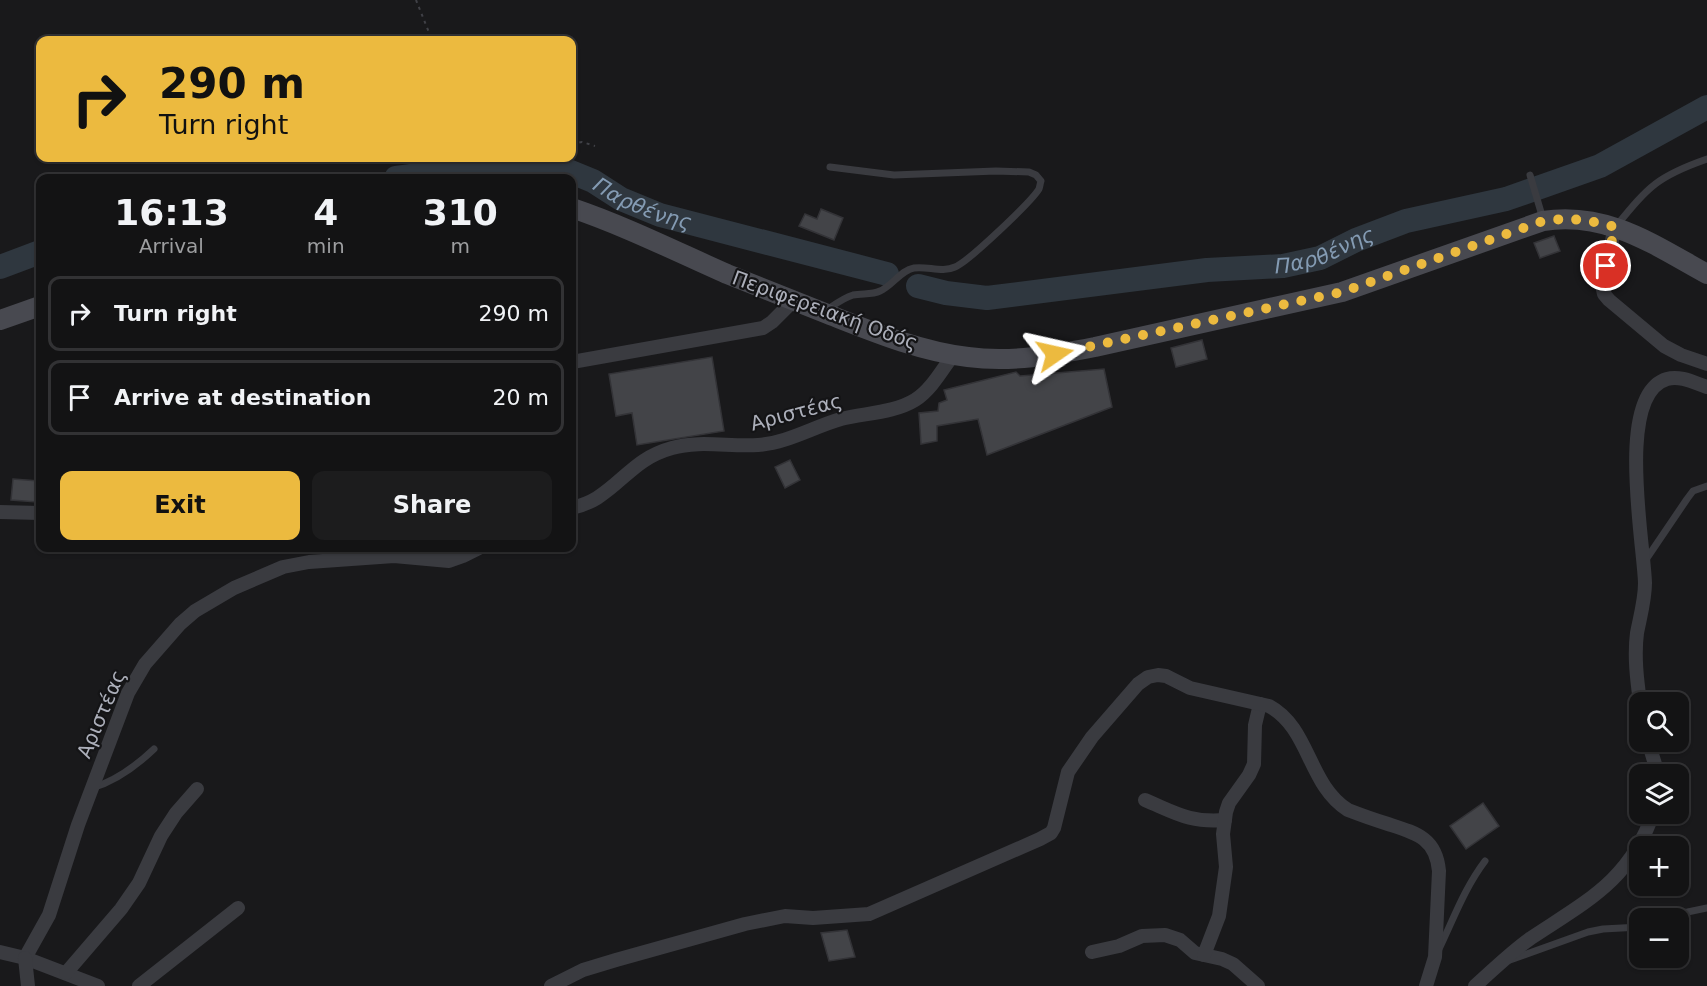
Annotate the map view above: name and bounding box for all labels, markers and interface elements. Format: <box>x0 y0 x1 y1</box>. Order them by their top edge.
text: 290 m <box>159 59 305 108</box>
icon: right <box>60 60 138 138</box>
text: Turn right <box>159 109 288 140</box>
water label: Παρθένης <box>589 172 694 235</box>
text: 16:13 <box>114 192 229 233</box>
text: 4 <box>313 192 338 233</box>
text: 310 <box>423 192 498 233</box>
water label: Παρθένης <box>1274 222 1377 278</box>
text: Arrival <box>139 234 204 258</box>
text: min <box>307 234 345 258</box>
text: m <box>451 234 470 258</box>
pin <box>1580 240 1631 291</box>
icon: arrive <box>1589 249 1622 282</box>
street label: Περιφερειακή Οδός <box>729 265 921 355</box>
icon: right <box>63 297 96 330</box>
text: Turn right <box>114 301 237 326</box>
text: 290 m <box>479 301 549 326</box>
position arrow <box>1023 322 1087 386</box>
icon: arrive <box>63 381 96 414</box>
text: Arrive at destination <box>114 385 371 410</box>
text: 20 m <box>493 385 549 410</box>
street label: Αριστέας <box>748 388 844 436</box>
button: Exit <box>60 471 300 540</box>
button: Share <box>312 471 552 540</box>
street label: Αριστέας <box>72 666 130 762</box>
map controls <box>1629 692 1689 968</box>
button: search <box>1629 692 1689 752</box>
button: layers <box>1629 764 1689 824</box>
button: + <box>1629 836 1689 896</box>
button: − <box>1629 908 1689 968</box>

